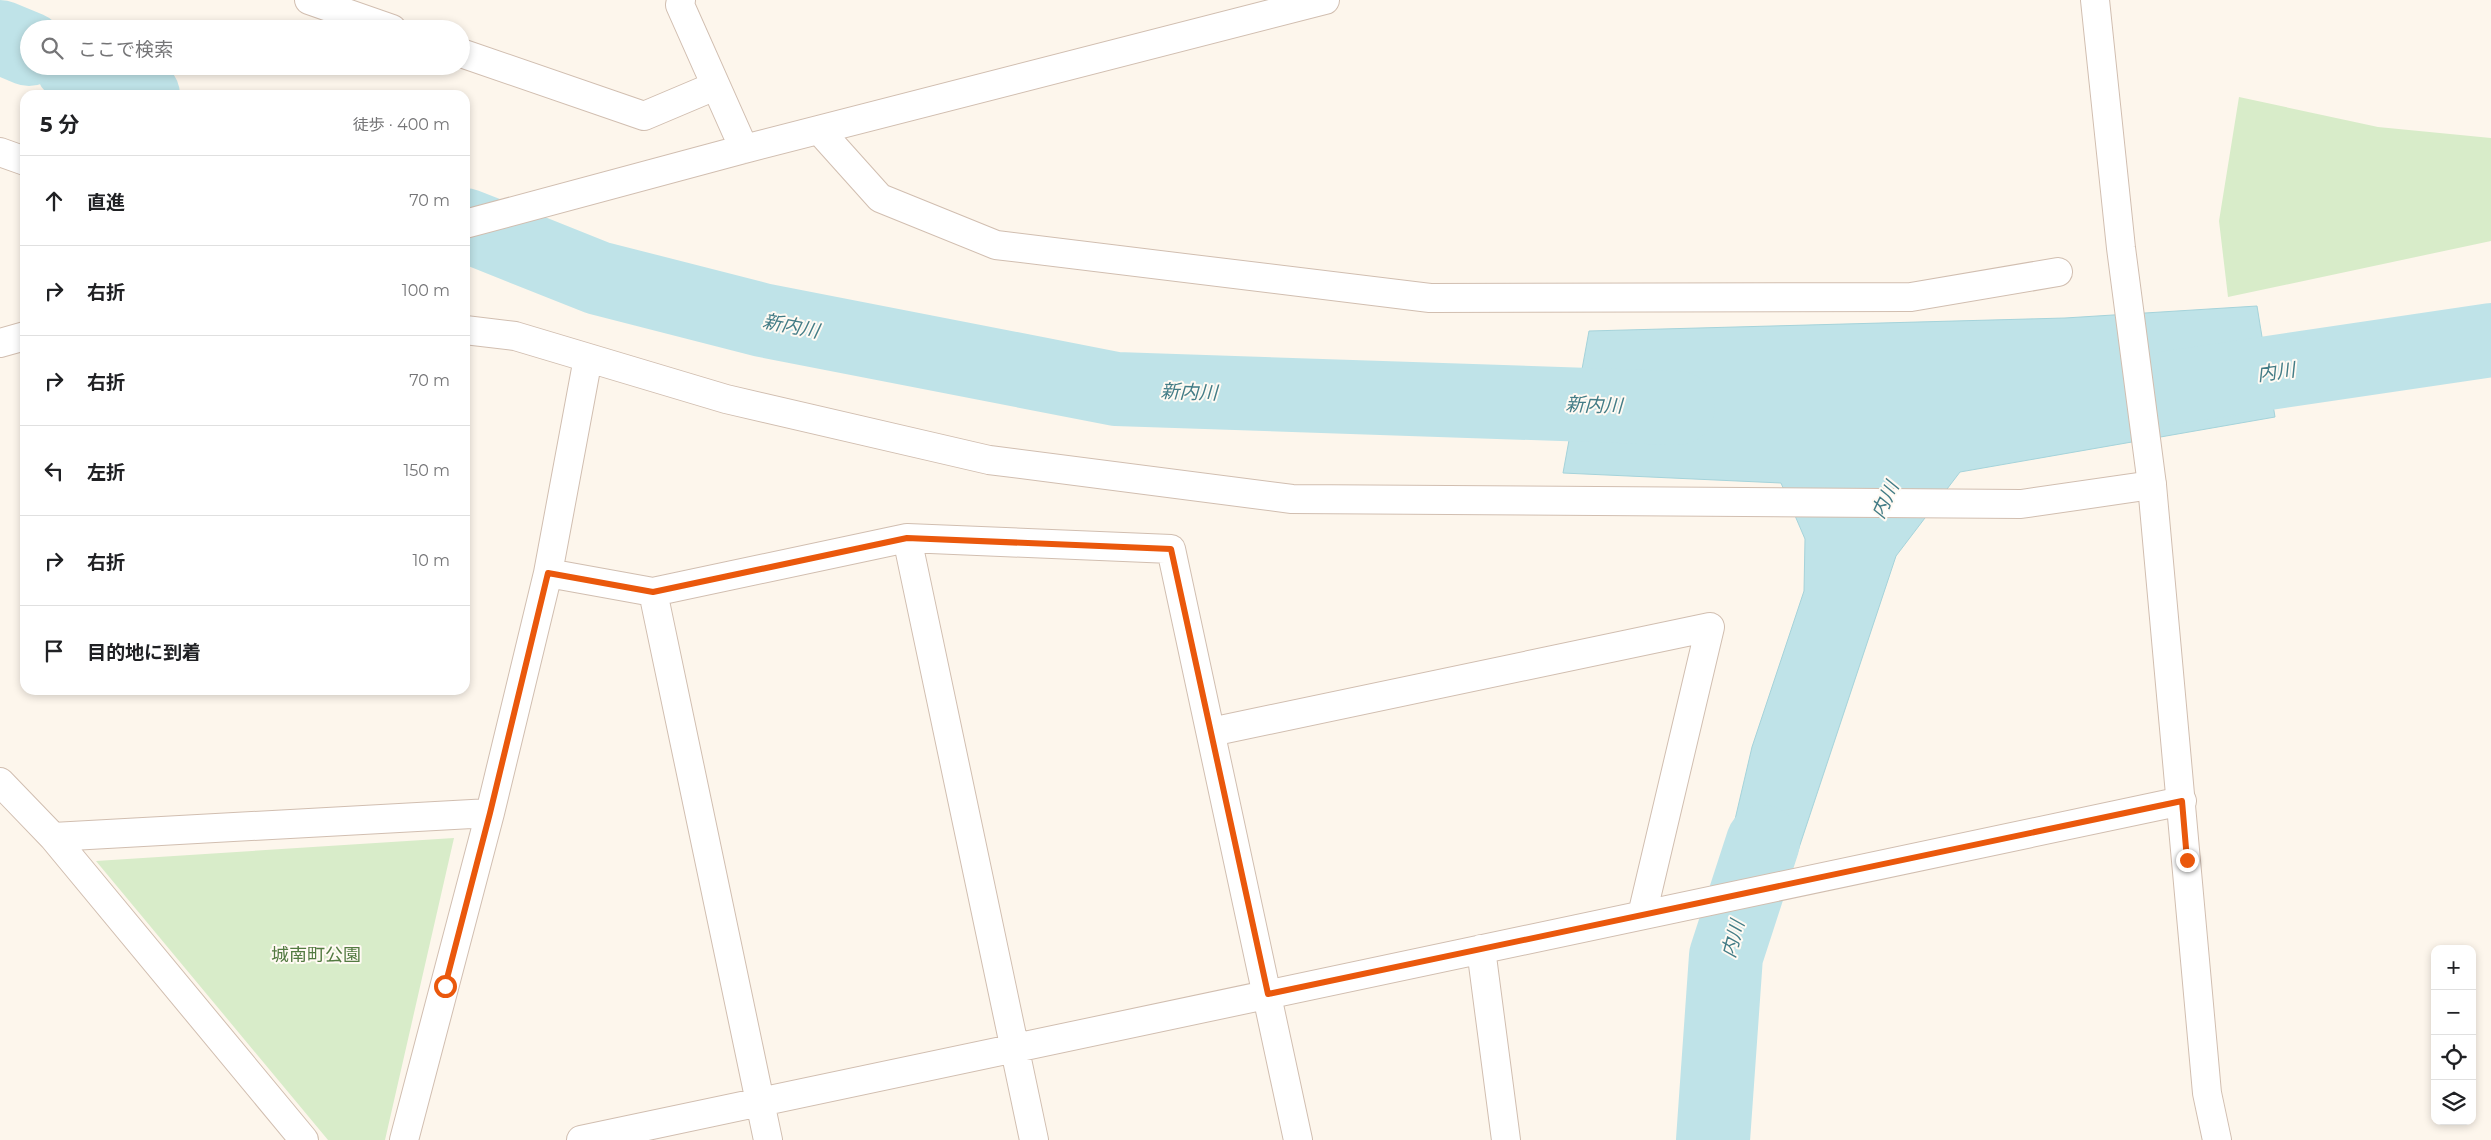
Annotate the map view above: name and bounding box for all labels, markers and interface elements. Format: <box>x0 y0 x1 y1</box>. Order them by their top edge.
search box <box>20 20 470 75</box>
icon: search <box>38 34 66 62</box>
text: ここで検索 <box>78 38 173 61</box>
text: 5 分 <box>40 112 79 137</box>
text: 徒歩 · 400 m <box>353 115 450 134</box>
icon: ahead <box>40 187 68 215</box>
text: 直進 <box>87 191 125 214</box>
text: 70 m <box>409 191 450 210</box>
icon: right <box>40 277 68 305</box>
text: 右折 <box>87 281 125 304</box>
text: 100 m <box>402 281 450 300</box>
water label: 新内川 <box>761 309 823 343</box>
water label: 内川 <box>2256 358 2298 386</box>
icon: right <box>40 367 68 395</box>
text: 右折 <box>87 371 125 394</box>
text: 70 m <box>409 371 450 390</box>
water label: 新内川 <box>1160 380 1220 405</box>
water label: 新内川 <box>1565 393 1625 418</box>
icon: left <box>40 457 68 485</box>
text: 左折 <box>87 461 125 484</box>
text: 150 m <box>403 461 450 480</box>
water label: 内川 <box>1867 476 1904 522</box>
icon: right <box>40 547 68 575</box>
text: 右折 <box>87 551 125 574</box>
text: 10 m <box>412 551 450 570</box>
icon: arrive <box>40 637 68 665</box>
text: 目的地に到着 <box>87 641 201 664</box>
route end <box>2176 849 2199 872</box>
water label: 内川 <box>1717 916 1750 960</box>
park label: 城南町公園 <box>271 944 361 966</box>
map controls <box>2431 945 2476 1125</box>
button: + <box>2431 945 2476 990</box>
route start <box>434 975 457 998</box>
button: − <box>2431 990 2476 1035</box>
button: locate <box>2431 1035 2476 1080</box>
button: layers <box>2431 1080 2476 1125</box>

